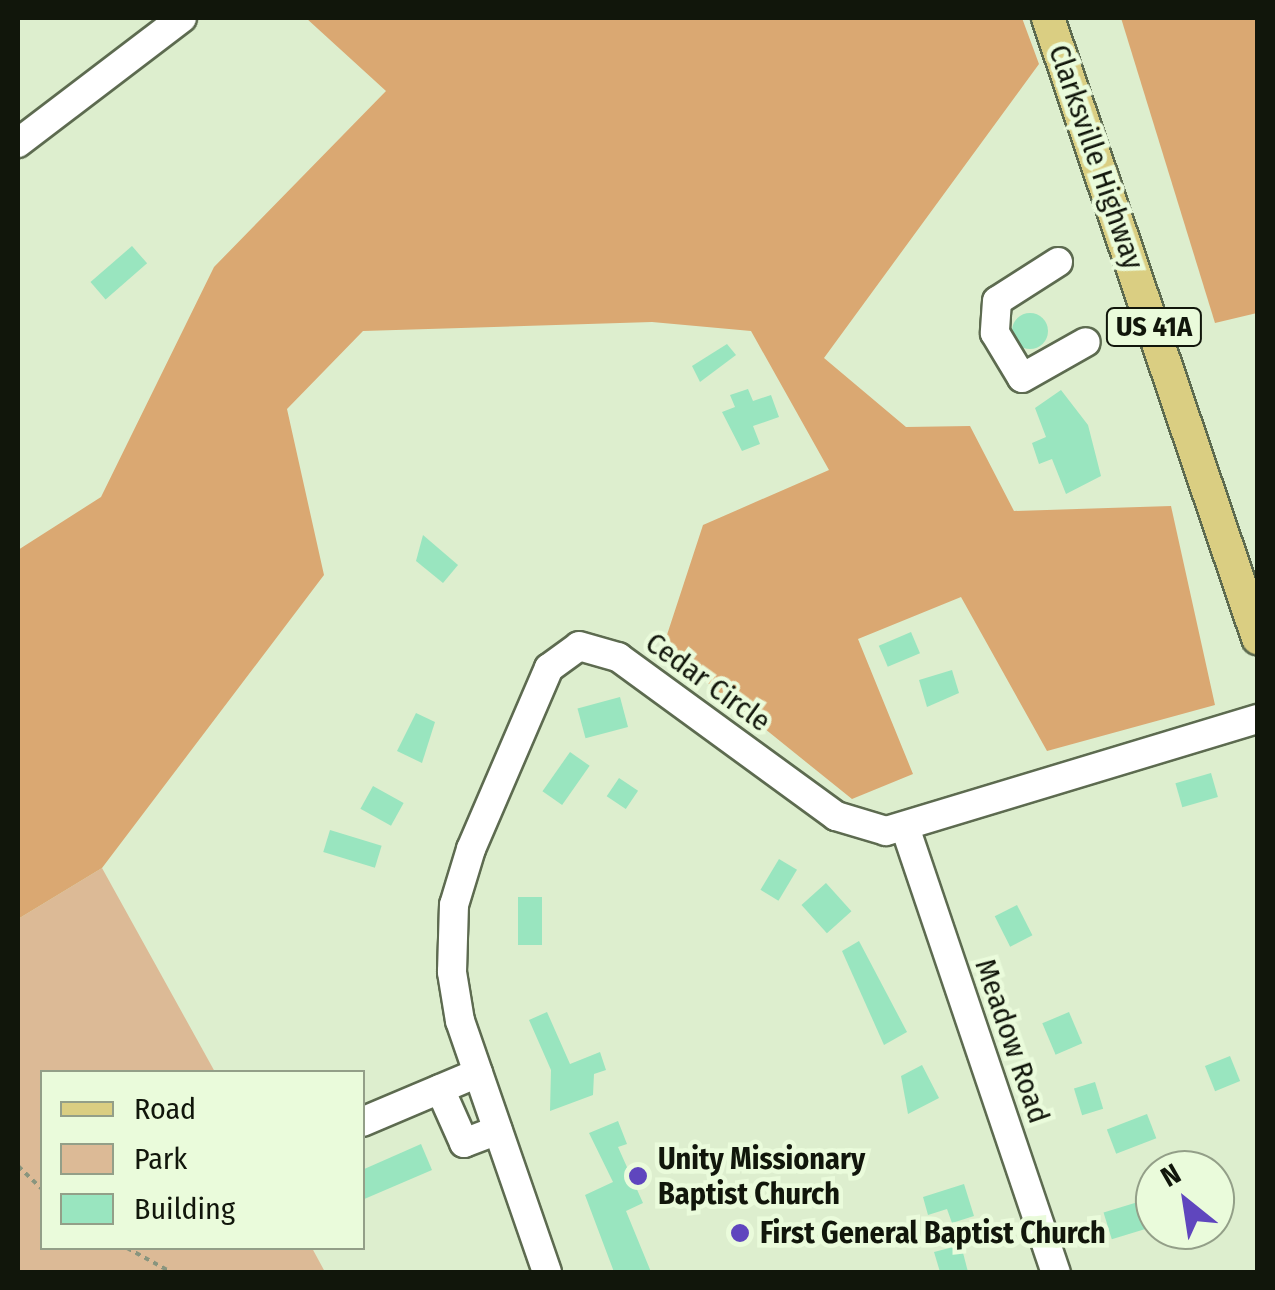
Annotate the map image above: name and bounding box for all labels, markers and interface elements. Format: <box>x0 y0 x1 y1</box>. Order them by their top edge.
street label: Clarksville Highway <box>1041 40 1151 274</box>
road number: US 41A <box>1104 304 1204 350</box>
street label: Cedar Circle <box>639 625 777 739</box>
street label: Meadow Road <box>967 954 1057 1128</box>
legend <box>40 1070 365 1250</box>
text: Road <box>134 1091 196 1127</box>
text: Park <box>134 1141 187 1177</box>
place label: Unity Missionary Baptist Church <box>658 1141 865 1212</box>
north arrow <box>1135 1150 1235 1250</box>
text: N <box>1155 1157 1186 1194</box>
marker: Unity Missionary Baptist Church <box>627 1165 649 1187</box>
text: Building <box>134 1191 235 1227</box>
place label: First General Baptist Church <box>760 1215 1106 1251</box>
marker: First General Baptist Church <box>729 1222 751 1244</box>

